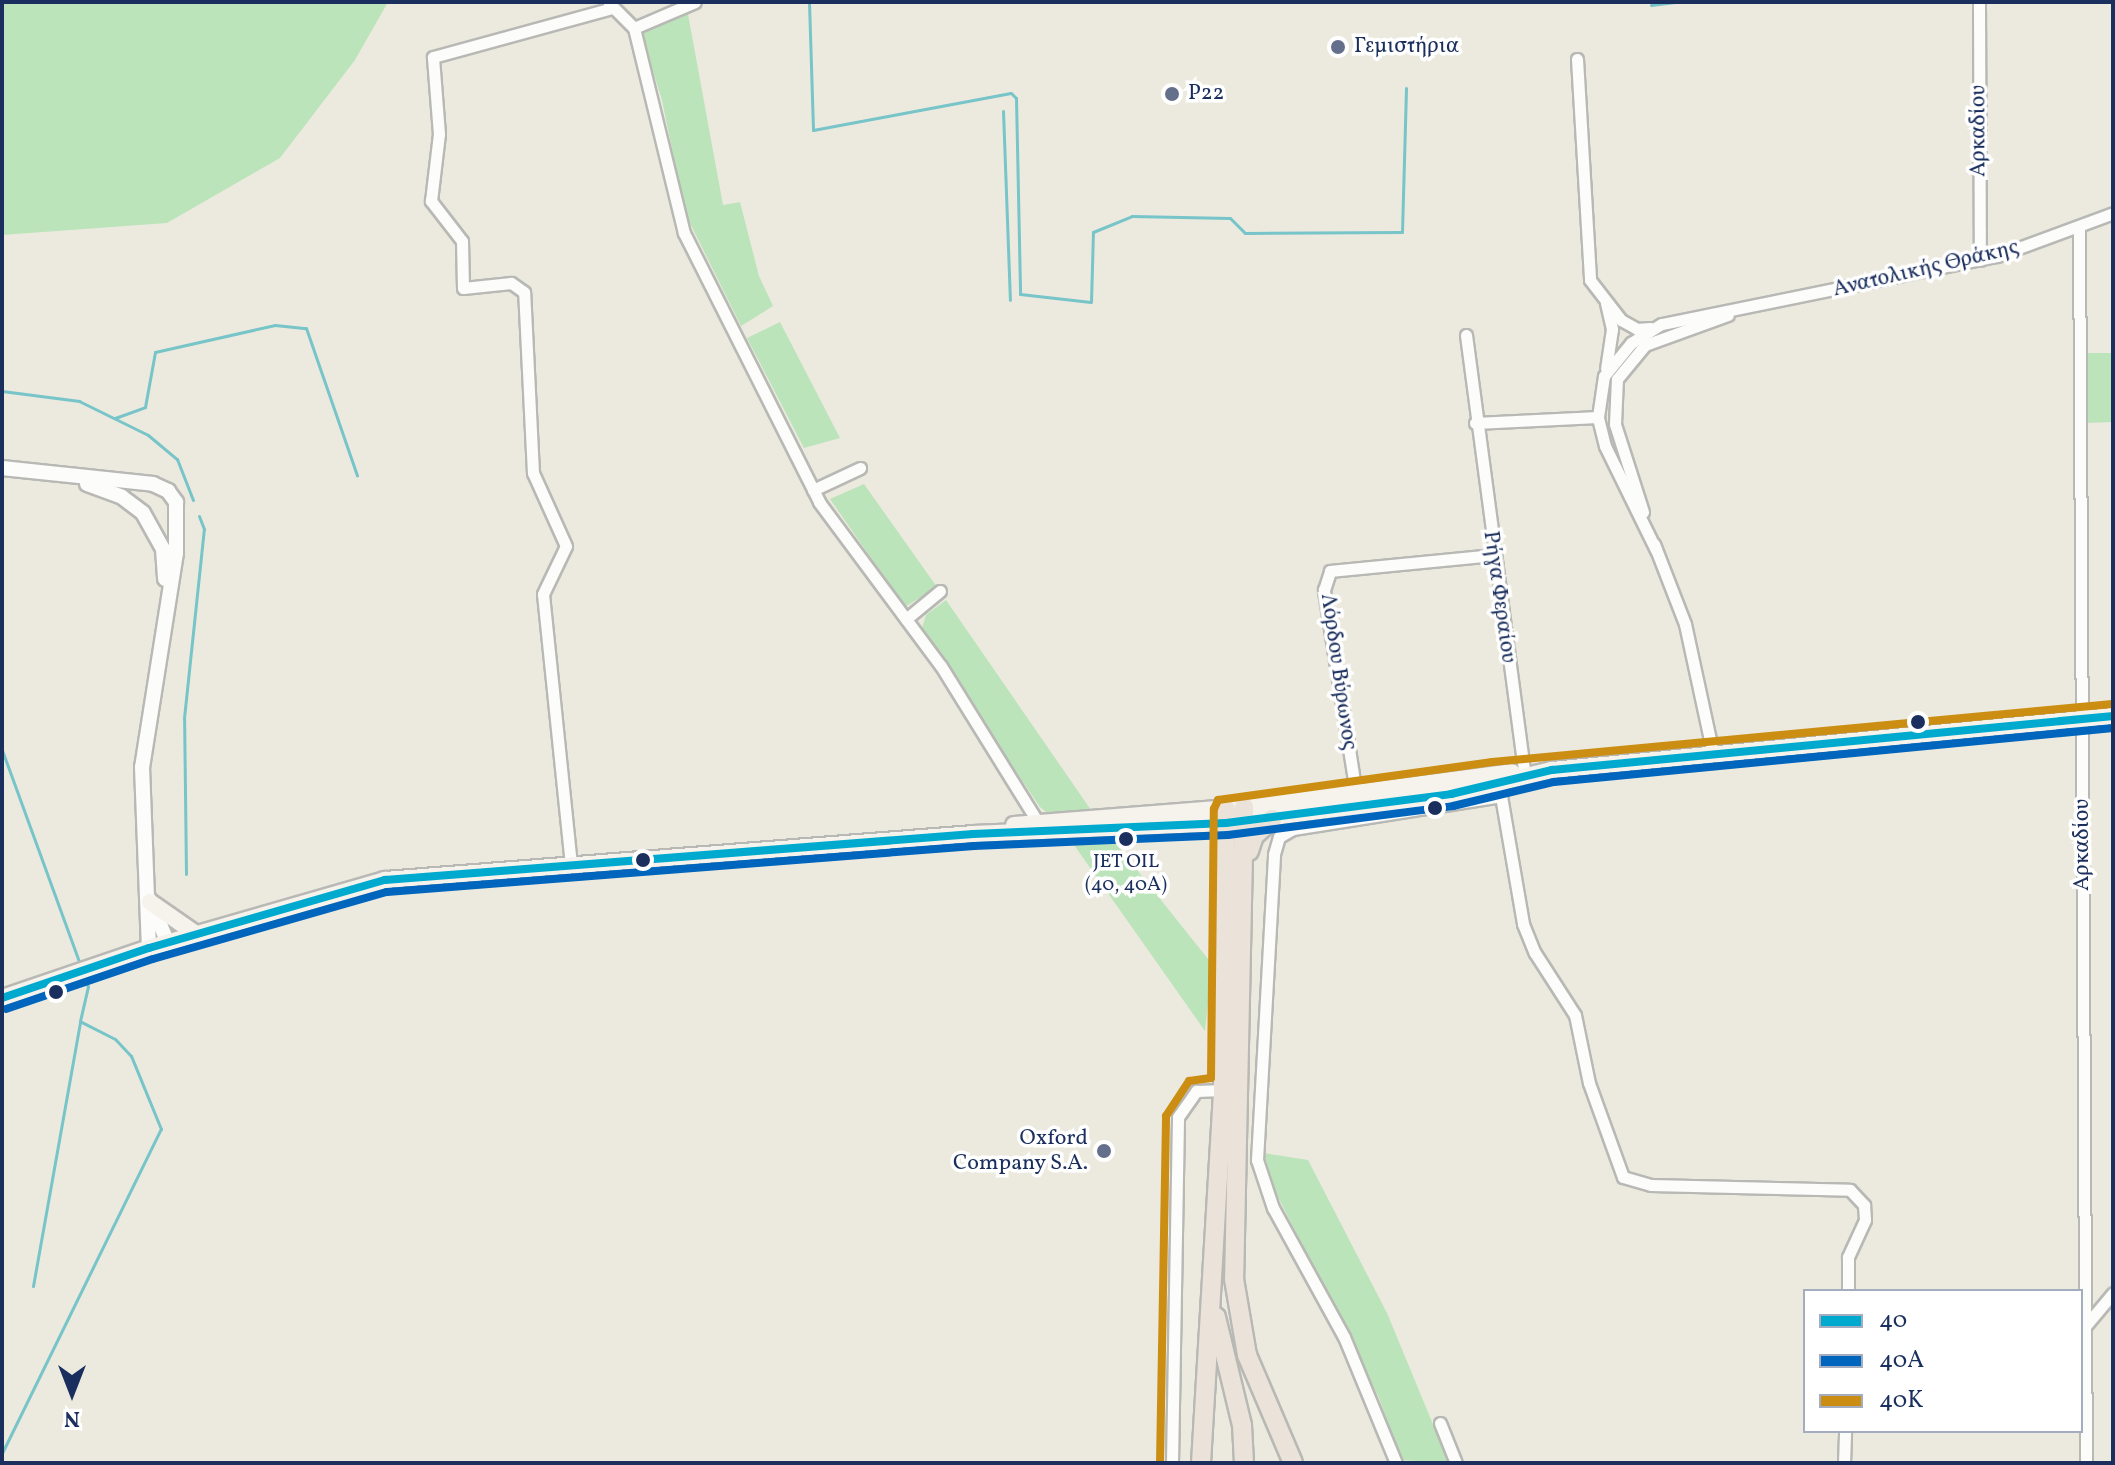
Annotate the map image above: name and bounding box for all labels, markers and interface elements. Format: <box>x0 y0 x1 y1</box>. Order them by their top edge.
place label: Γεμιστήρια <box>1354 34 1459 60</box>
marker: Γεμιστήρια <box>1329 38 1347 56</box>
place label: P22 <box>1188 81 1224 107</box>
marker: P22 <box>1163 85 1181 103</box>
street label: Αρκαδίου <box>1966 85 1992 177</box>
street label: Ανατολικής Θράκης <box>1830 235 2022 303</box>
street label: Ρήγα Φεραίου <box>1477 529 1521 665</box>
street label: Λόρδου Βύρωνος <box>1314 592 1362 752</box>
unlabelled marker <box>1910 714 1926 730</box>
street label: Αρκαδίου <box>2070 799 2096 891</box>
unlabelled marker <box>1427 800 1443 816</box>
marker: JET OIL (40, 40Α) <box>1118 831 1134 847</box>
place label: JET OIL (40, 40Α) <box>1085 850 1167 897</box>
unlabelled marker <box>635 852 651 868</box>
unlabelled marker <box>48 984 64 1000</box>
place label: Oxford Company S.A. <box>952 1125 1088 1176</box>
marker: Oxford Company S.A. <box>1095 1142 1113 1160</box>
legend <box>1803 1289 2083 1433</box>
text: 40 <box>1879 1304 1907 1338</box>
text: 40Α <box>1879 1344 1924 1378</box>
north arrow <box>32 1353 112 1433</box>
text: 40Κ <box>1879 1384 1924 1418</box>
text: N <box>64 1402 80 1433</box>

